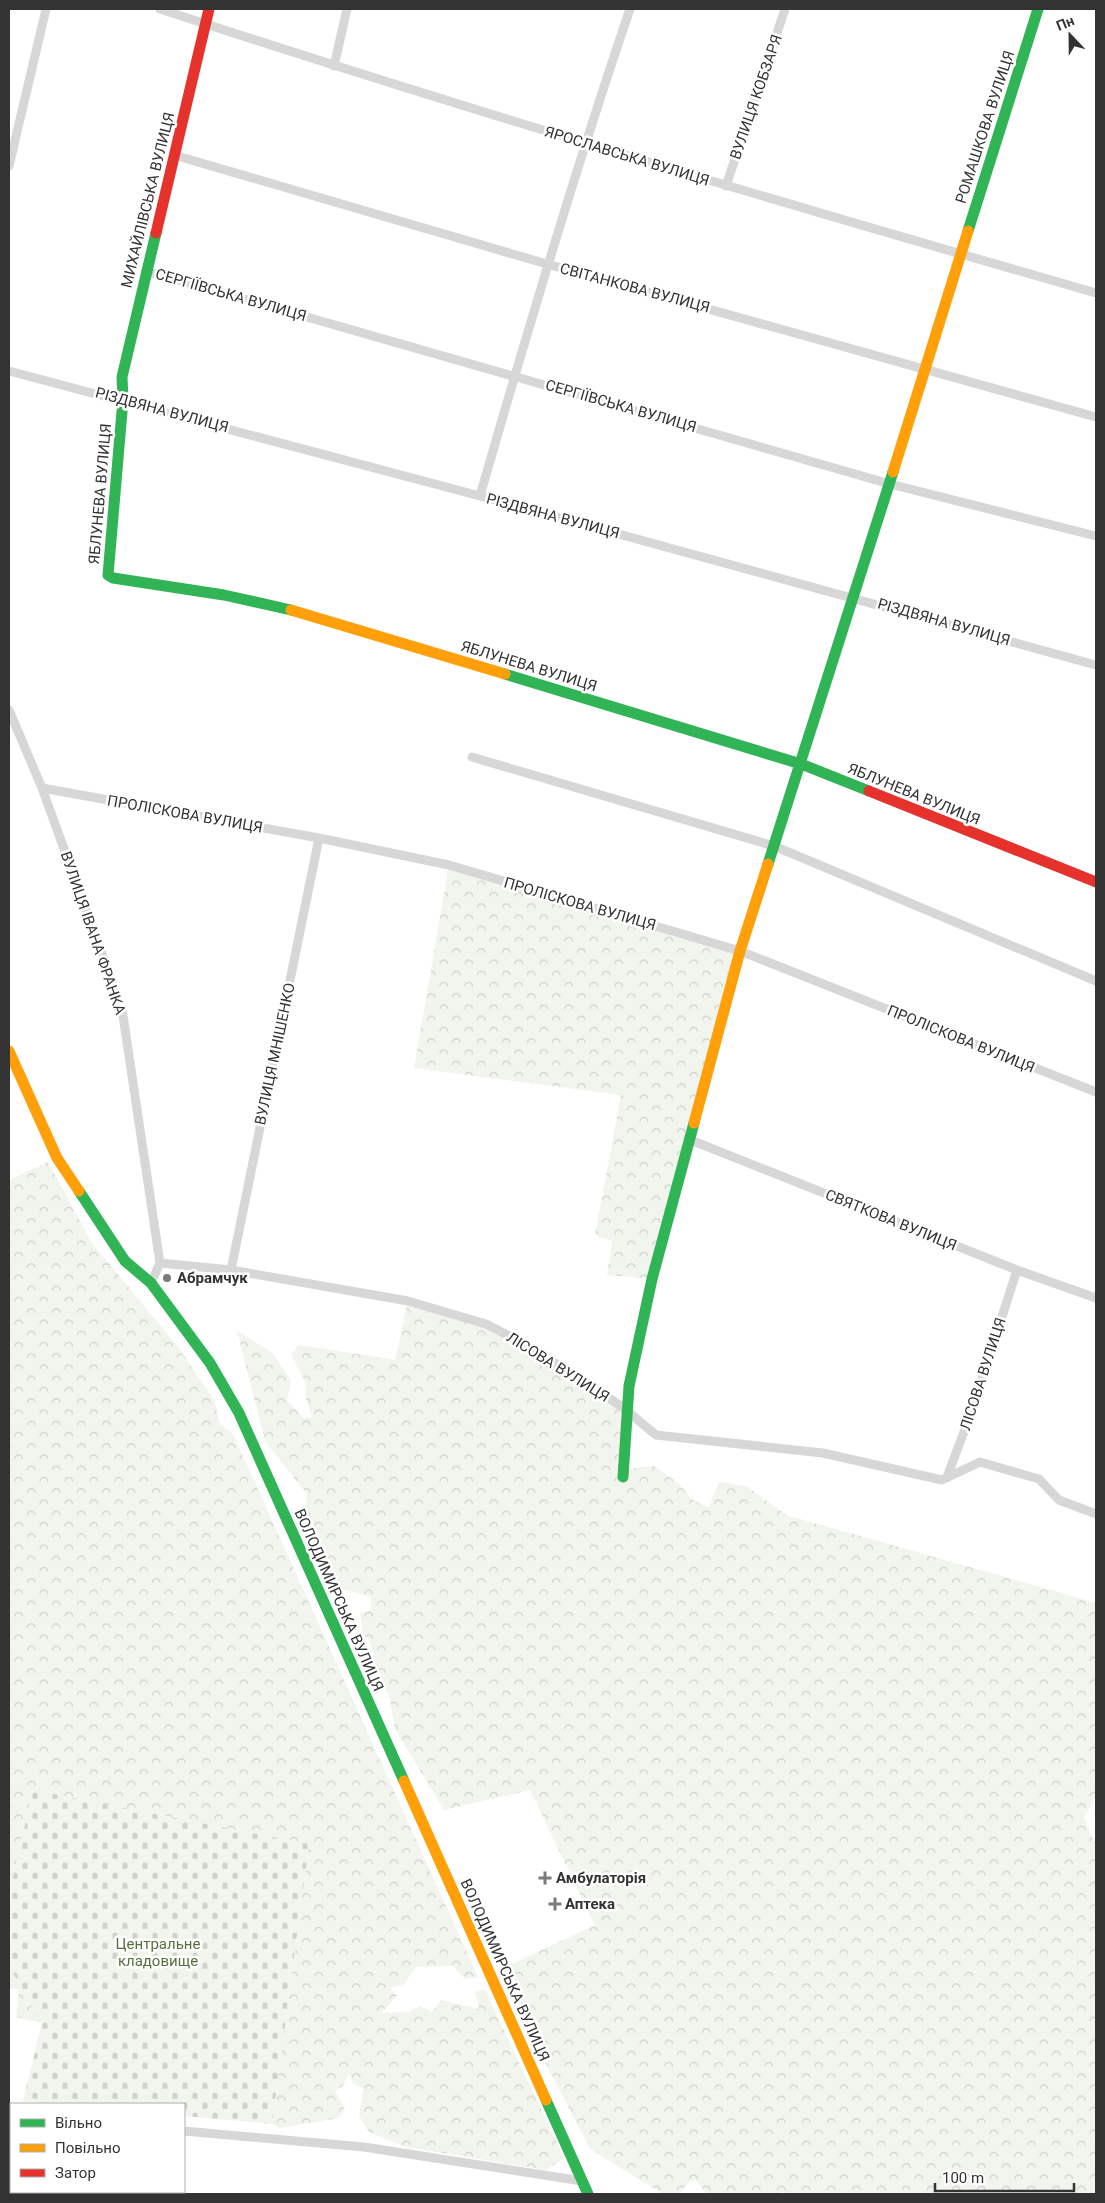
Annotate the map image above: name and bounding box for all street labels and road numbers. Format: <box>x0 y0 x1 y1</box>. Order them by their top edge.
street label: ВУЛИЦЯ КОБЗАРЯ <box>726 32 786 162</box>
street label: РОМАШКОВА ВУЛИЦЯ <box>952 48 1018 206</box>
street label: МИХАЙЛІВСЬКА ВУЛИЦЯ <box>117 110 179 290</box>
street label: ЯРОСЛАВСЬКА ВУЛИЦЯ <box>542 122 712 190</box>
street label: СВІТАНКОВА ВУЛИЦЯ <box>558 259 712 317</box>
street label: СЕРГІЇВСЬКА ВУЛИЦЯ <box>154 265 308 325</box>
street label: СЕРГІЇВСЬКА ВУЛИЦЯ <box>544 376 698 436</box>
street label: РІЗДВЯНА ВУЛИЦЯ <box>93 384 231 436</box>
street label: ЯБЛУНЕВА ВУЛИЦЯ <box>85 423 115 565</box>
street label: РІЗДВЯНА ВУЛИЦЯ <box>484 490 622 542</box>
street label: РІЗДВЯНА ВУЛИЦЯ <box>876 594 1012 650</box>
street label: ЯБЛУНЕВА ВУЛИЦЯ <box>459 637 599 695</box>
street label: ЯБЛУНЕВА ВУЛИЦЯ <box>845 759 983 829</box>
street label: ПРОЛІСКОВА ВУЛИЦЯ <box>106 791 264 837</box>
street label: ВУЛИЦЯ ІВАНА ФРАНКА <box>57 849 129 1017</box>
street label: ПРОЛІСКОВА ВУЛИЦЯ <box>502 874 658 934</box>
street label: ВУЛИЦЯ МНІШЕНКО <box>251 981 299 1127</box>
street label: ПРОЛІСКОВА ВУЛИЦЯ <box>885 1001 1037 1077</box>
street label: СВЯТКОВА ВУЛИЦЯ <box>823 1185 959 1255</box>
street label: ЛІСОВА ВУЛИЦЯ <box>956 1315 1010 1433</box>
street label: ЛІСОВА ВУЛИЦЯ <box>503 1328 613 1406</box>
street label: ВОЛОДИМИРСЬКА ВУЛИЦЯ <box>291 1506 387 1694</box>
street label: ВОЛОДИМИРСЬКА ВУЛИЦЯ <box>457 1876 553 2064</box>

